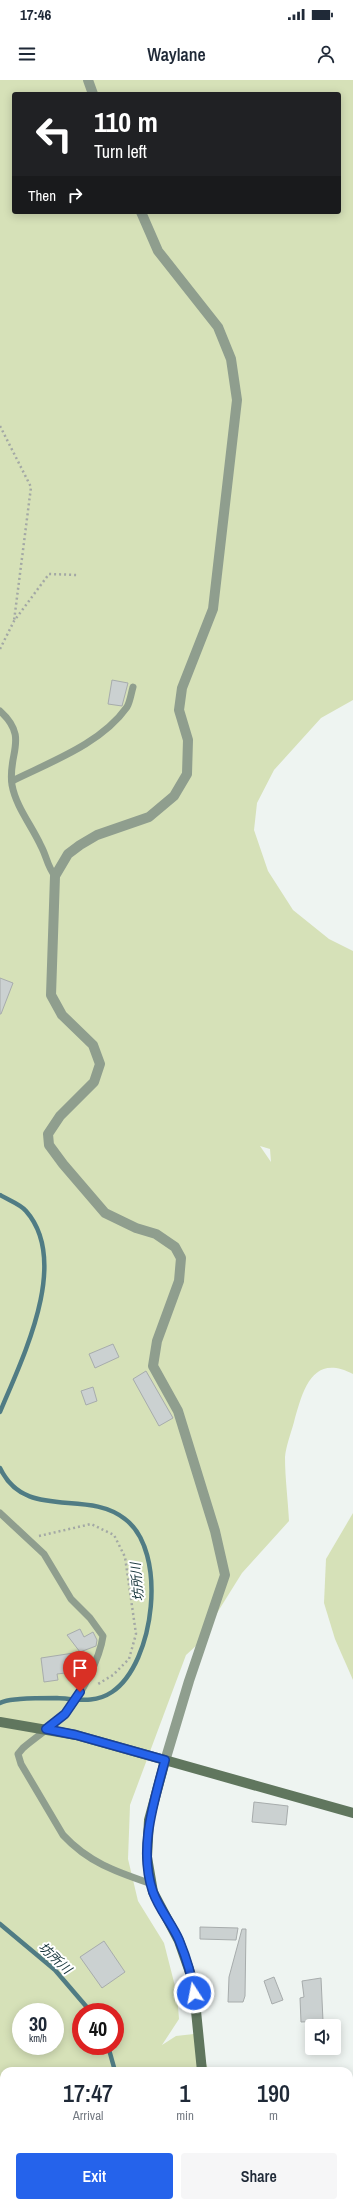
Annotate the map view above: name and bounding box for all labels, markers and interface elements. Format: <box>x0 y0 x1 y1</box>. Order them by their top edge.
text: 17:46 <box>20 4 51 25</box>
text: Waylane <box>147 42 206 67</box>
icon: menu <box>16 43 38 65</box>
icon: person <box>315 43 337 65</box>
text: 110 m <box>94 103 158 141</box>
icon: left <box>28 108 80 160</box>
text: Turn left <box>94 139 147 164</box>
icon: right <box>64 184 86 206</box>
text: Then <box>28 185 56 206</box>
water label: 坊所川 <box>127 1560 147 1602</box>
pin <box>63 1651 97 1692</box>
icon: arrive <box>69 1657 91 1679</box>
water label: 坊所川 <box>35 1938 77 1979</box>
position arrow <box>173 1972 215 2014</box>
speed limit sign: 40 <box>72 2003 124 2055</box>
text: 30 <box>29 2010 47 2037</box>
map controls <box>305 2019 341 2055</box>
button: sound <box>305 2019 341 2055</box>
text: km/h <box>29 2032 47 2045</box>
text: 17:47 <box>63 2077 113 2109</box>
text: 1 <box>180 2077 191 2109</box>
text: 190 <box>257 2077 290 2109</box>
text: Arrival <box>73 2107 103 2124</box>
text: min <box>176 2107 194 2124</box>
text: m <box>269 2107 278 2124</box>
button: Exit <box>16 2153 173 2199</box>
button: Share <box>181 2153 337 2199</box>

